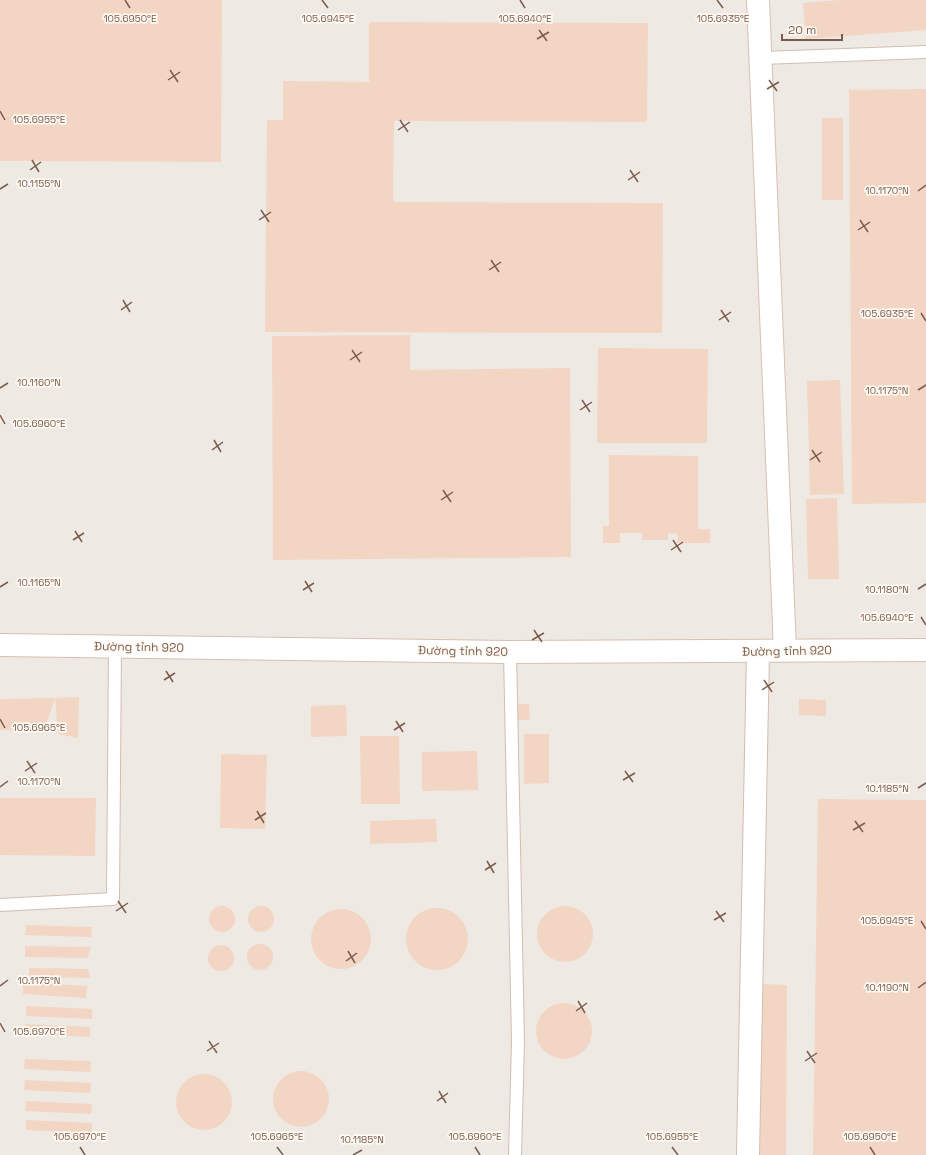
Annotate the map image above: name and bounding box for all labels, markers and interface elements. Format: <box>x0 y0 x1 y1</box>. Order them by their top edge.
text: 105.6950°E <box>103 12 157 25</box>
text: 105.6945°E <box>302 12 355 25</box>
text: 105.6940°E <box>498 12 552 25</box>
text: 105.6935°E <box>697 12 750 25</box>
scale bar <box>782 16 842 42</box>
text: 20 m <box>788 22 816 38</box>
text: 105.6955°E <box>13 113 66 126</box>
text: 10.1155°N <box>17 177 61 190</box>
text: 10.1170°N <box>865 184 909 197</box>
text: 105.6935°E <box>861 307 914 320</box>
text: 10.1160°N <box>17 376 61 389</box>
text: 10.1175°N <box>866 384 909 397</box>
text: 105.6960°E <box>12 417 66 430</box>
text: 10.1165°N <box>17 576 61 589</box>
text: 10.1180°N <box>865 583 909 596</box>
text: 105.6940°E <box>860 611 914 624</box>
street label: Đường tỉnh 920 <box>94 638 184 656</box>
street label: Đường tỉnh 920 <box>418 642 508 660</box>
street label: Đường tỉnh 920 <box>742 642 832 660</box>
text: 105.6965°E <box>13 721 66 734</box>
text: 10.1170°N <box>17 775 61 788</box>
text: 10.1185°N <box>865 782 909 795</box>
text: 105.6945°E <box>861 914 914 927</box>
text: 10.1175°N <box>18 974 61 987</box>
text: 10.1190°N <box>865 981 909 994</box>
text: 105.6970°E <box>13 1025 66 1038</box>
text: 105.6970°E <box>54 1130 107 1143</box>
text: 105.6965°E <box>251 1130 304 1143</box>
text: 105.6960°E <box>448 1130 502 1143</box>
text: 105.6955°E <box>646 1130 699 1143</box>
text: 105.6950°E <box>843 1130 897 1143</box>
text: 10.1185°N <box>340 1133 384 1146</box>

